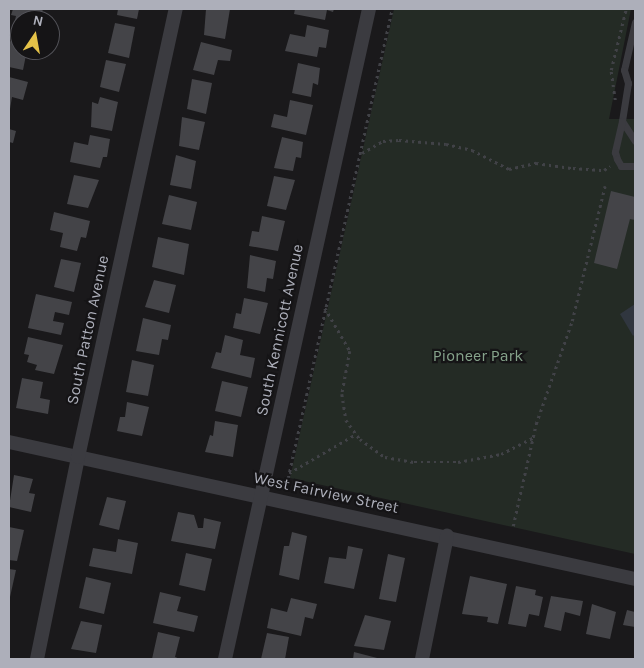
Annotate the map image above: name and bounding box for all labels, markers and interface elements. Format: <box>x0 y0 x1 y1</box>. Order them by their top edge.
north arrow <box>10 10 60 60</box>
text: N <box>31 11 45 30</box>
street label: South Kennicott Avenue <box>252 242 308 418</box>
street label: South Patton Avenue <box>63 254 113 406</box>
park label: Pioneer Park <box>433 346 523 366</box>
street label: West Fairview Street <box>252 468 400 518</box>

